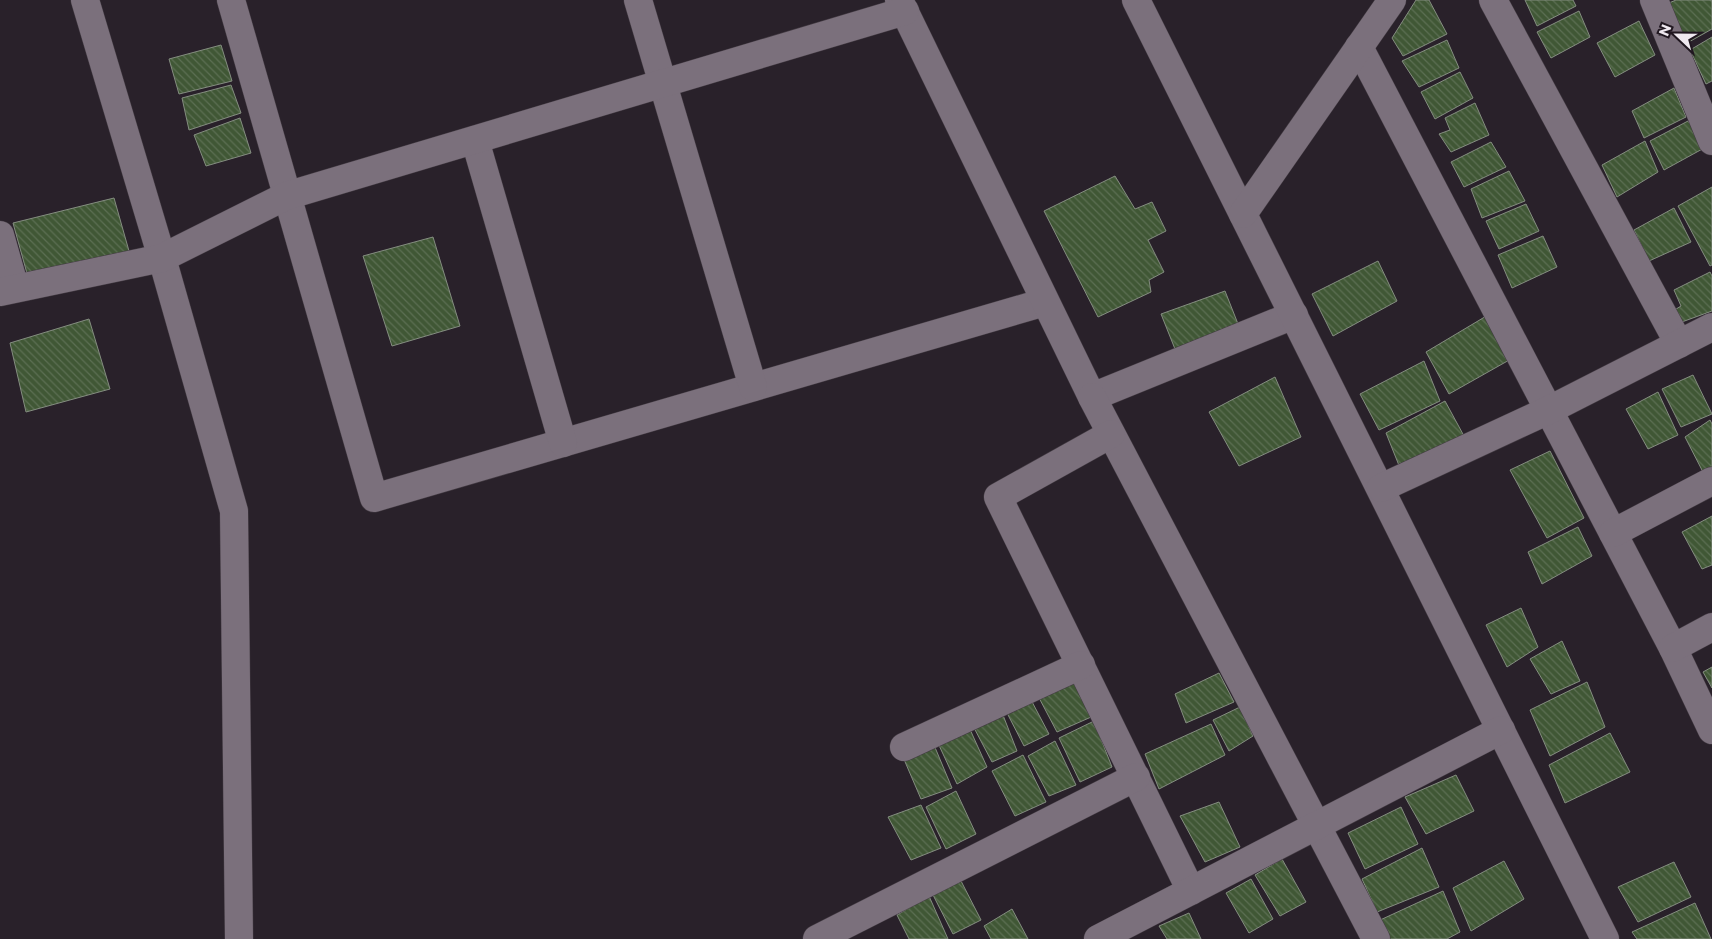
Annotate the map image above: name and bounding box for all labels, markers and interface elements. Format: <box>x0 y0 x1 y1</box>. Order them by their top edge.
north arrow <box>1652 10 1702 60</box>
text: N <box>1654 22 1675 39</box>

